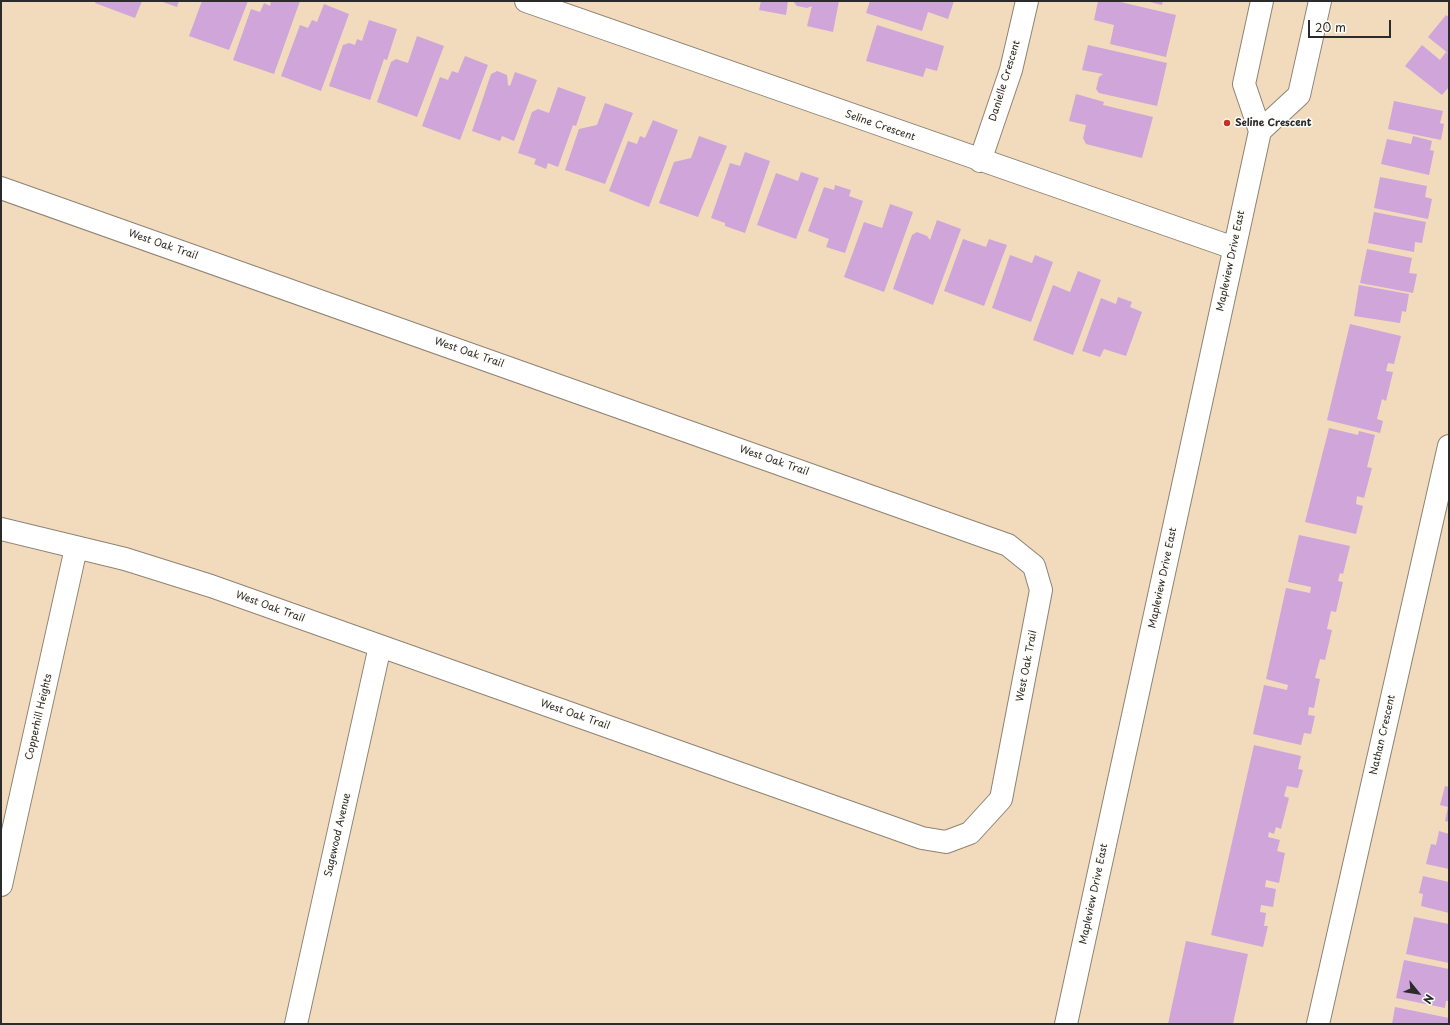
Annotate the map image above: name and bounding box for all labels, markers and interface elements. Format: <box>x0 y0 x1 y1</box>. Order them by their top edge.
scale bar <box>1310 12 1393 38</box>
text: 20 m <box>1315 18 1346 36</box>
street label: Danielle Crescent <box>987 39 1023 123</box>
street label: Seline Crescent <box>843 108 917 144</box>
place label: Seline Crescent <box>1235 117 1312 129</box>
marker: Seline Crescent <box>1222 118 1232 128</box>
street label: Mapleview Drive East <box>1214 210 1248 312</box>
street label: West Oak Trail <box>127 228 199 262</box>
street label: West Oak Trail <box>433 336 505 370</box>
street label: West Oak Trail <box>738 444 810 478</box>
street label: Mapleview Drive East <box>1146 527 1180 629</box>
street label: West Oak Trail <box>234 589 306 625</box>
street label: West Oak Trail <box>1014 629 1040 703</box>
street label: Copperhill Heights <box>23 673 55 761</box>
street label: Nathan Crescent <box>1368 694 1398 776</box>
street label: West Oak Trail <box>539 698 611 732</box>
street label: Sagewood Avenue <box>323 792 353 878</box>
street label: Mapleview Drive East <box>1077 843 1111 945</box>
north arrow <box>1398 973 1438 1013</box>
text: N <box>1419 991 1438 1007</box>

